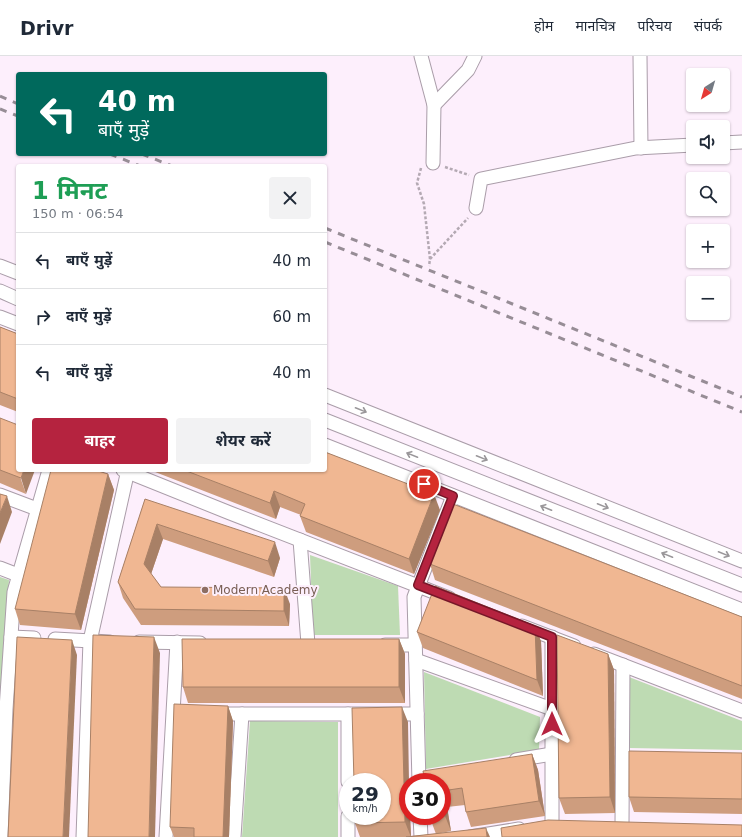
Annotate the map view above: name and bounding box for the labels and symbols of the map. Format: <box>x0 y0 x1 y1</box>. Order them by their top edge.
north arrow <box>686 68 730 112</box>
one-way arrow <box>355 406 367 414</box>
one-way arrow <box>406 450 418 458</box>
one-way arrow <box>476 455 488 462</box>
pin <box>407 467 441 501</box>
one-way arrow <box>540 503 552 511</box>
one-way arrow <box>596 503 608 510</box>
one-way arrow <box>661 551 673 559</box>
one-way arrow <box>717 551 729 559</box>
place label: Modern Academy <box>213 583 318 597</box>
marker: Modern Academy <box>200 585 210 595</box>
position arrow <box>531 703 573 745</box>
speed limit sign: 30 <box>399 773 451 825</box>

